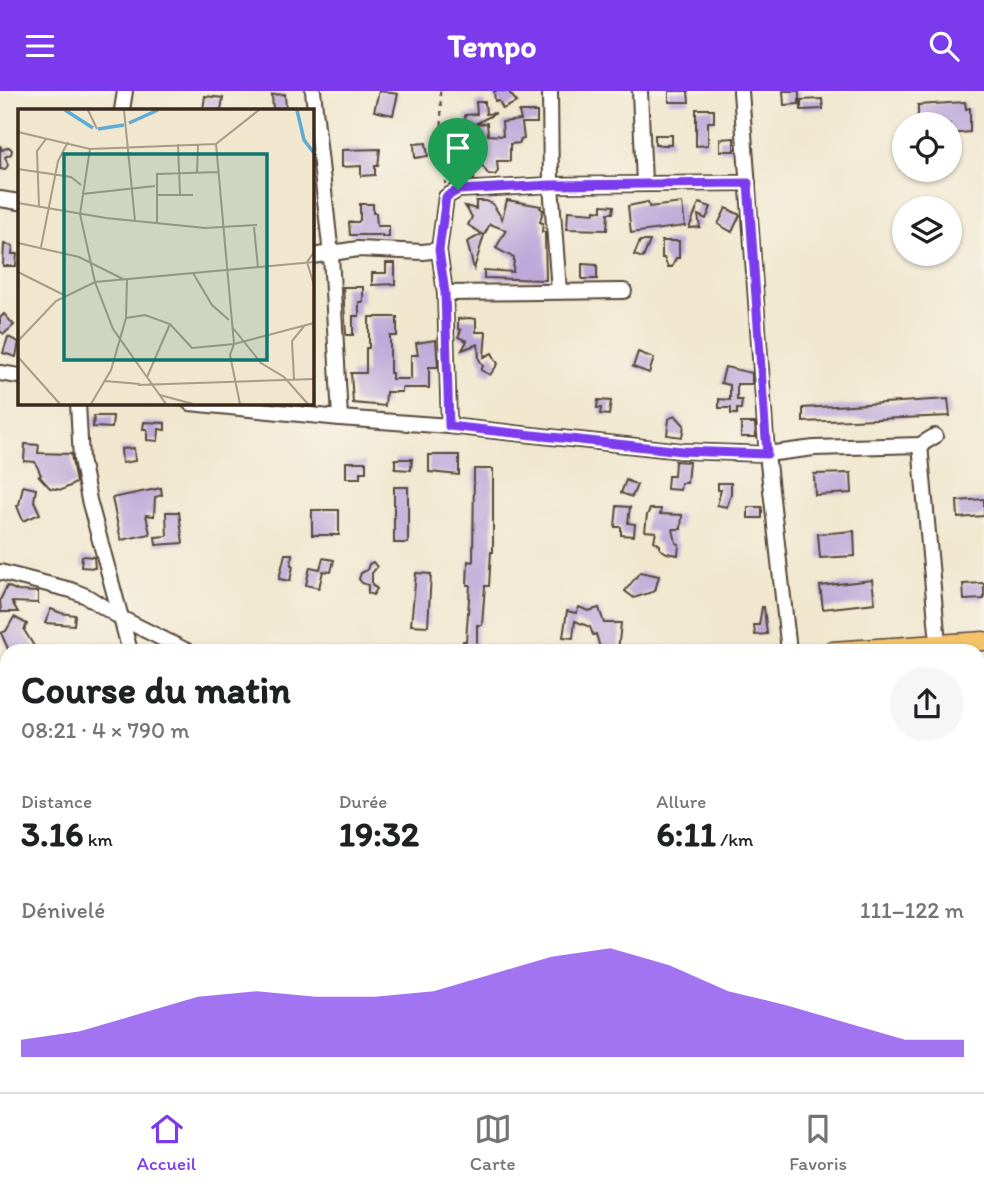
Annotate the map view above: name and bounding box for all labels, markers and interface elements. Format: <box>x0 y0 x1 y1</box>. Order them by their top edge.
icon: menu <box>21 27 59 65</box>
text: Tempo <box>448 27 537 65</box>
icon: search <box>925 27 963 65</box>
inset map <box>18 109 313 404</box>
map controls <box>892 112 962 266</box>
button: locate <box>892 112 962 182</box>
pin <box>428 118 488 190</box>
icon: arrive <box>439 129 477 167</box>
button: layers <box>892 196 962 266</box>
text: Course du matin <box>21 667 291 713</box>
button: share <box>890 667 964 741</box>
text: 08:21 · 4 × 790 m <box>21 716 190 744</box>
text: Distance <box>21 790 92 813</box>
text: Durée <box>339 790 387 813</box>
text: Allure <box>656 790 706 813</box>
text: 3.16 <box>21 813 83 855</box>
text: 19:32 <box>339 813 419 855</box>
text: 6:11 <box>656 813 716 855</box>
text: km <box>83 828 113 851</box>
text: /km <box>716 828 753 851</box>
text: Dénivelé <box>21 896 105 924</box>
text: 111–122 m <box>860 896 964 924</box>
tab: Accueil <box>137 1110 196 1175</box>
tab: Carte <box>470 1110 516 1175</box>
tab: Favoris <box>789 1110 847 1175</box>

